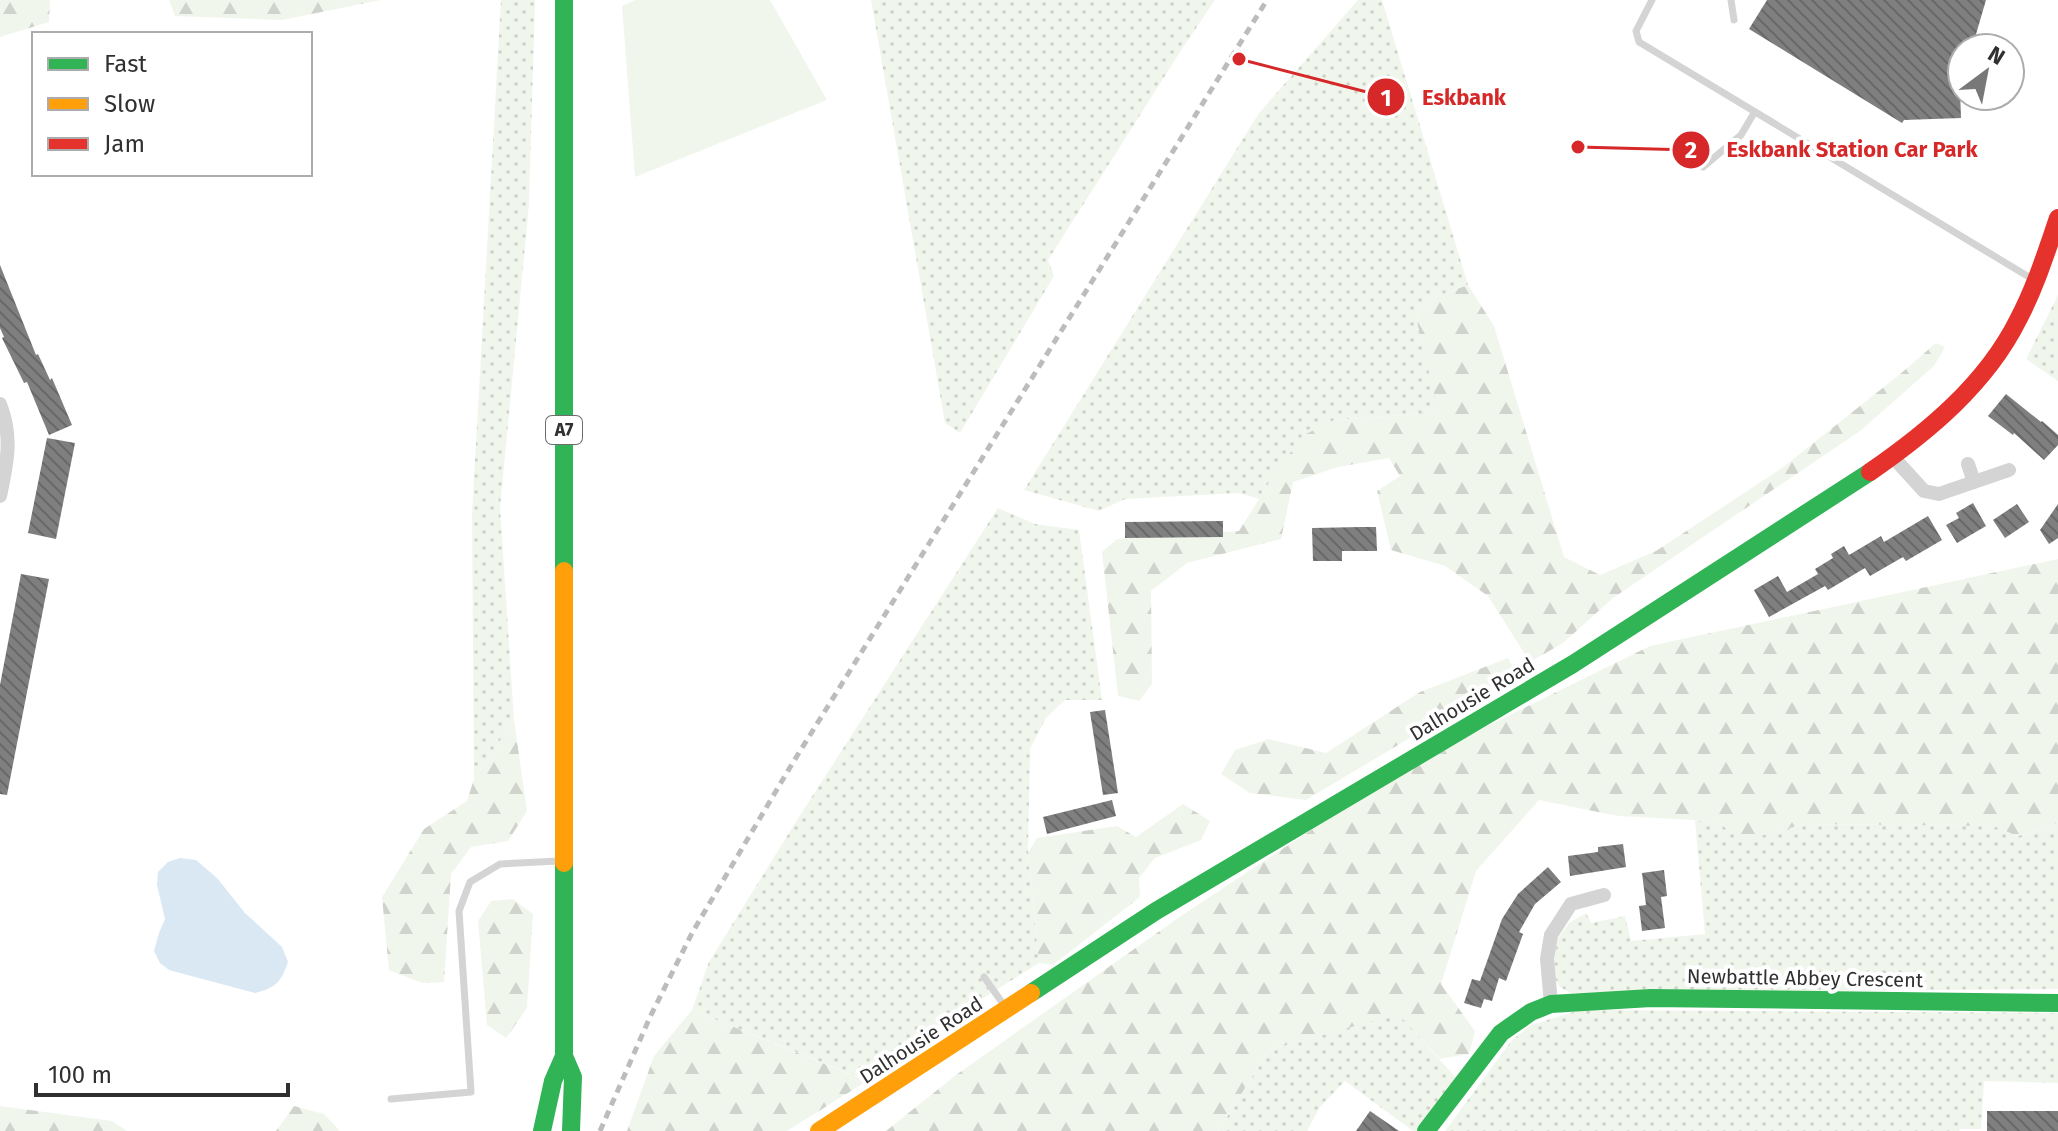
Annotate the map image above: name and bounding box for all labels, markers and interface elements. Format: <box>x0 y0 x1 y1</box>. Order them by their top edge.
legend <box>32 32 312 176</box>
north arrow <box>1946 32 2026 112</box>
text: N <box>1983 40 2010 71</box>
text: Fast <box>104 50 147 78</box>
callout: Eskbank <box>1366 74 1522 120</box>
text: 1 <box>1380 84 1392 112</box>
text: Eskbank <box>1422 84 1507 111</box>
text: Slow <box>104 90 155 118</box>
callout: Eskbank Station Car Park <box>1671 127 1994 173</box>
text: Jam <box>104 130 145 158</box>
text: 2 <box>1685 136 1697 164</box>
text: Eskbank Station Car Park <box>1726 136 1978 163</box>
road number: A7 <box>546 416 582 444</box>
street label: Dalhousie Road <box>1405 652 1539 746</box>
street label: Newbattle Abbey Crescent <box>1687 964 1924 992</box>
street label: Dalhousie Road <box>855 991 987 1089</box>
scale bar <box>36 1047 288 1097</box>
text: 100 m <box>48 1061 112 1089</box>

